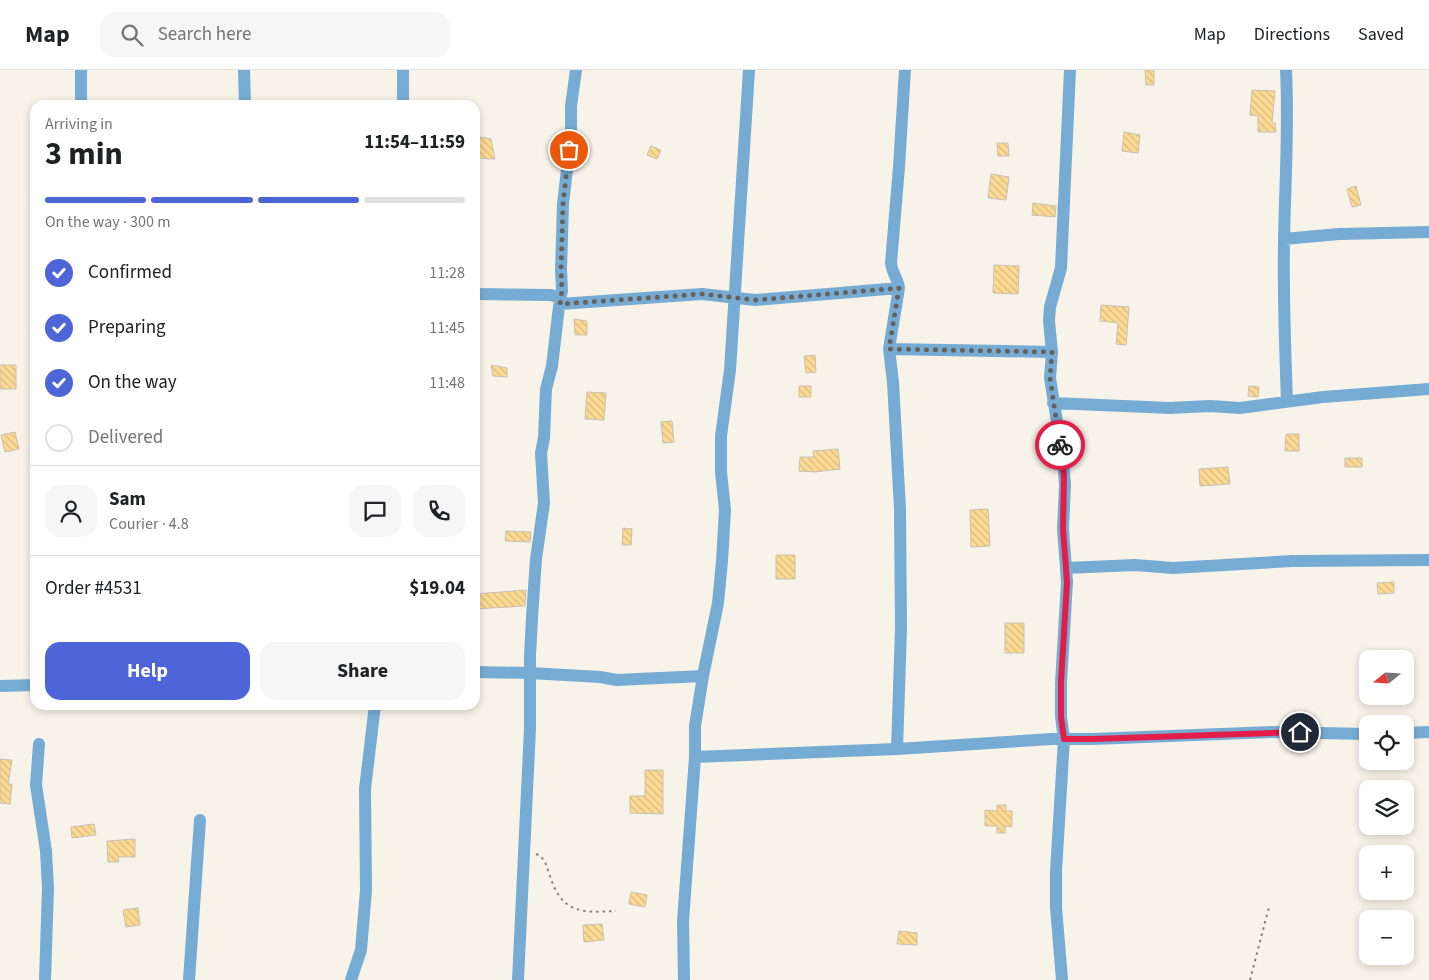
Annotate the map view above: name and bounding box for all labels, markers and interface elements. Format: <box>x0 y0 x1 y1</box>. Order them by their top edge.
search box <box>100 12 450 57</box>
text: Map <box>25 17 70 52</box>
icon: search <box>118 21 146 49</box>
text: Search here <box>158 21 251 48</box>
text: Map <box>1194 22 1226 47</box>
text: Directions <box>1254 22 1330 47</box>
text: Saved <box>1358 22 1404 47</box>
text: Arriving in <box>45 113 113 135</box>
text: 11:54–11:59 <box>364 129 465 156</box>
pin <box>548 129 590 171</box>
text: 3 min <box>45 131 123 177</box>
icon: bag <box>555 136 583 164</box>
text: On the way · 300 m <box>45 211 170 233</box>
icon: check <box>45 259 73 287</box>
text: Confirmed <box>88 259 172 286</box>
text: 11:28 <box>429 262 465 284</box>
icon: check <box>45 314 73 342</box>
text: Preparing <box>88 314 166 341</box>
text: 11:45 <box>429 317 465 339</box>
icon: check <box>45 369 73 397</box>
text: On the way <box>88 369 177 396</box>
text: 11:48 <box>429 372 465 394</box>
courier <box>1035 420 1085 470</box>
text: Delivered <box>88 424 163 451</box>
icon: bike <box>1046 431 1074 459</box>
button: person <box>45 485 97 537</box>
button: chat <box>349 485 401 537</box>
button: phone <box>413 485 465 537</box>
text: Sam <box>109 486 146 513</box>
text: Courier · 4.8 <box>109 513 189 535</box>
text: Order #4531 <box>45 575 142 602</box>
text: $19.04 <box>409 575 465 602</box>
button: Help <box>45 642 250 700</box>
button: Share <box>260 642 465 700</box>
north arrow <box>1359 650 1414 705</box>
map controls <box>1359 650 1414 965</box>
pin <box>1279 711 1321 753</box>
button: locate <box>1359 715 1414 770</box>
icon: home <box>1286 718 1314 746</box>
button: layers <box>1359 780 1414 835</box>
button: + <box>1359 845 1414 900</box>
button: − <box>1359 910 1414 965</box>

